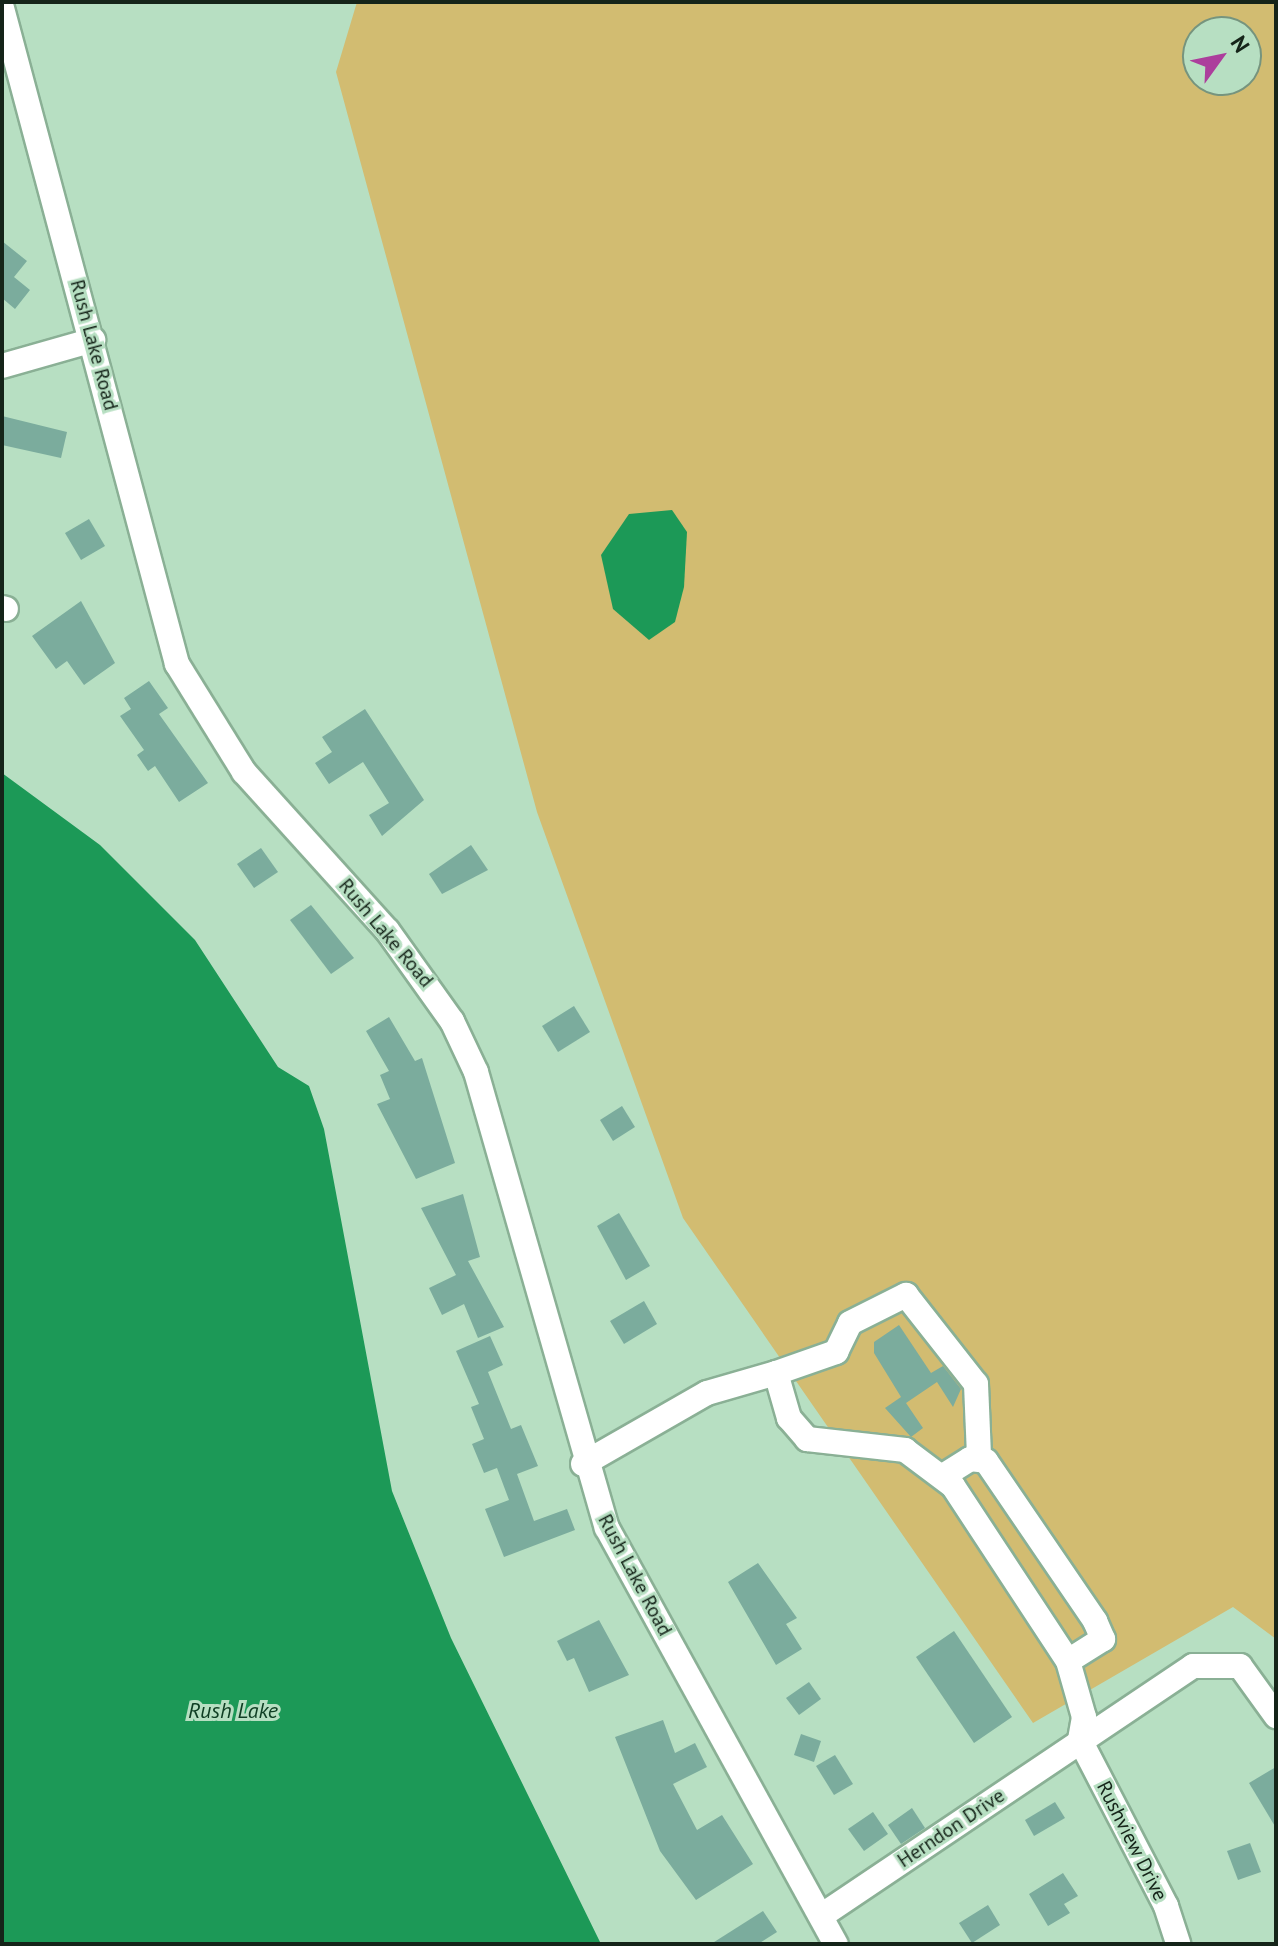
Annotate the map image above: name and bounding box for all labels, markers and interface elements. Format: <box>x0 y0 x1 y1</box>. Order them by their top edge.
north arrow <box>1182 16 1262 96</box>
text: N <box>1225 30 1256 58</box>
street label: Rush Lake Road <box>65 277 123 413</box>
street label: Rush Lake Road <box>334 874 438 992</box>
street label: Rush Lake Road <box>593 1510 677 1640</box>
water label: Rush Lake <box>188 1698 278 1724</box>
street label: Rushview Drive <box>1091 1777 1173 1905</box>
street label: Herndon Drive <box>893 1783 1009 1873</box>

